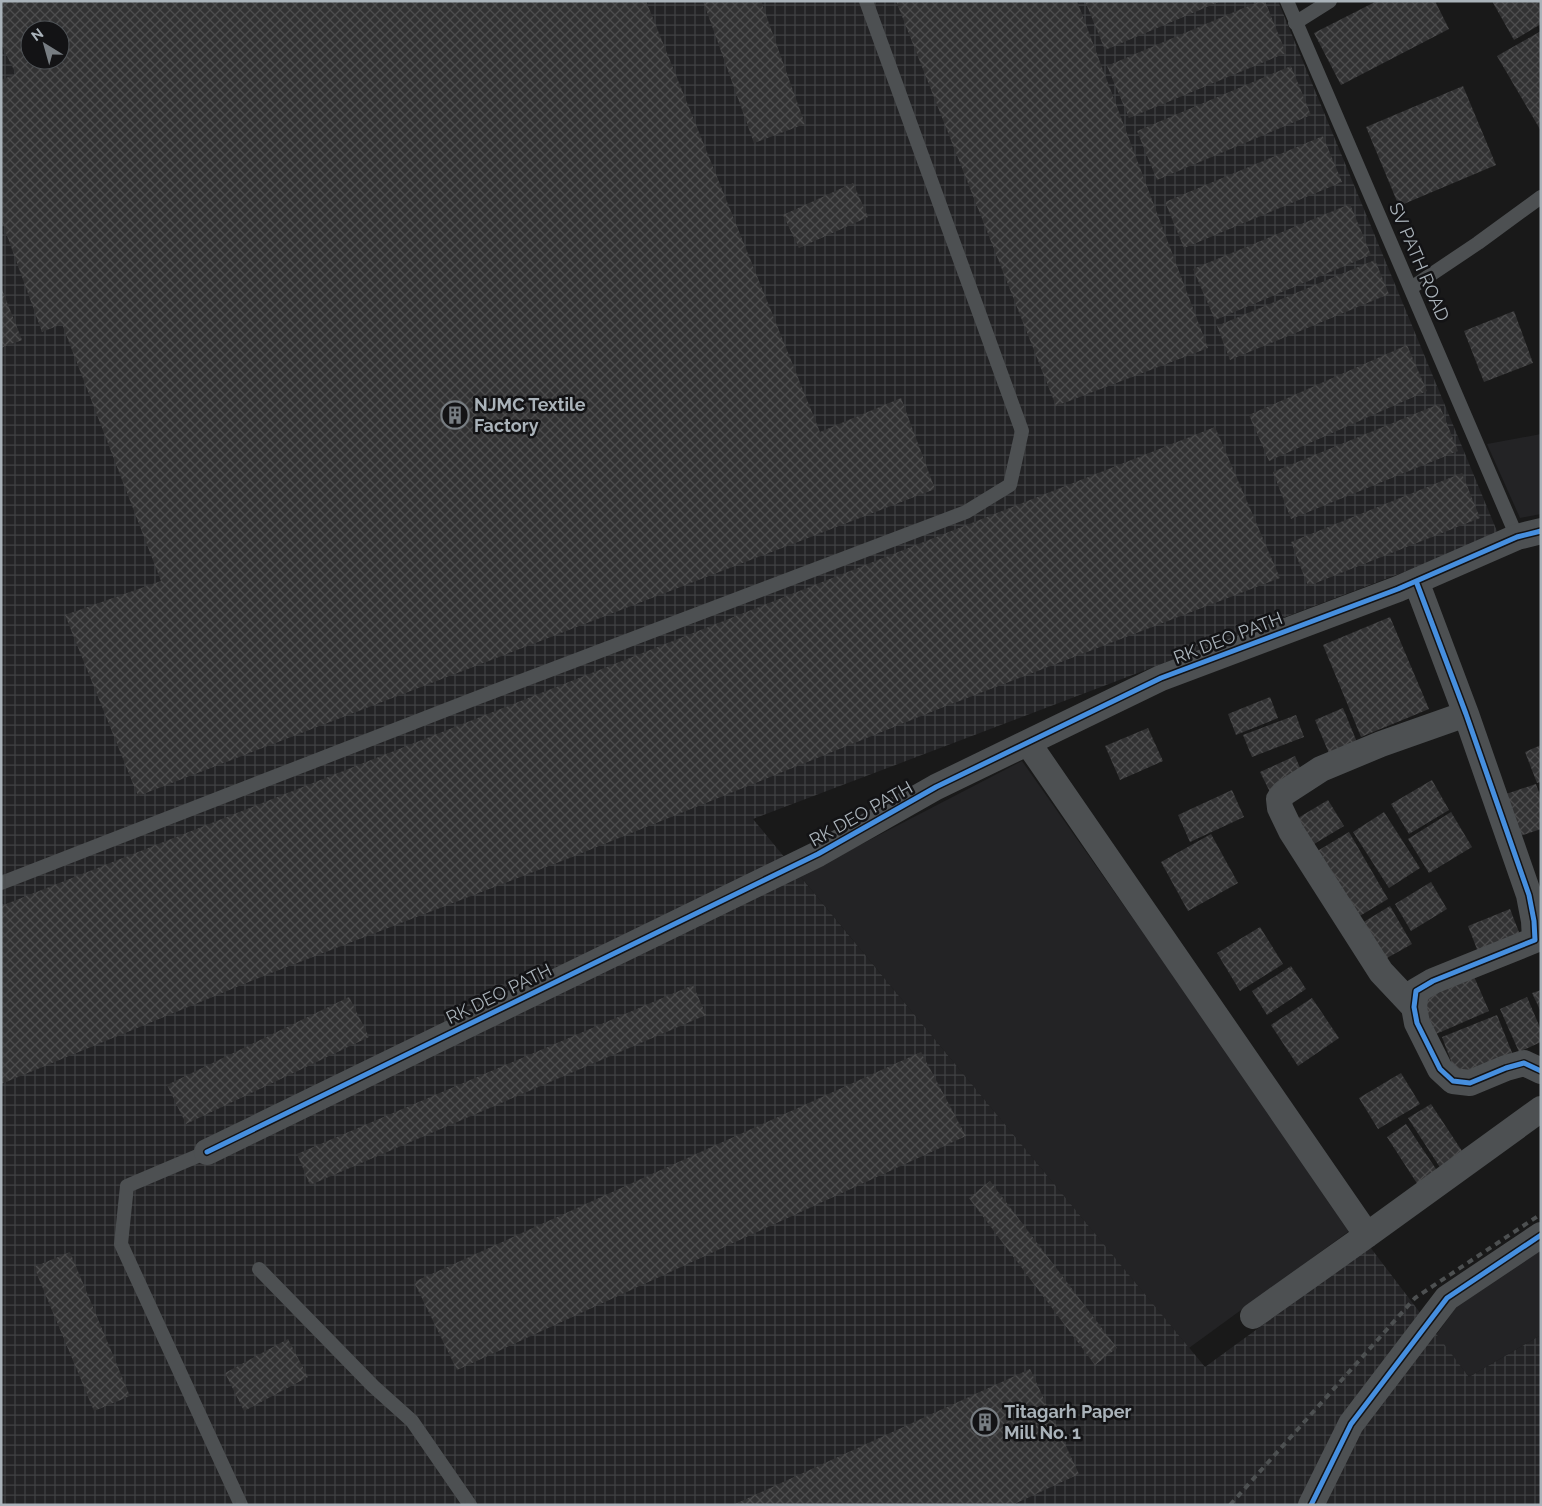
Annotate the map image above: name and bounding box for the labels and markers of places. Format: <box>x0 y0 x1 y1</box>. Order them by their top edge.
place label: NJMC Textile Factory <box>474 394 586 436</box>
building icon: NJMC Textile Factory <box>440 400 470 430</box>
place label: Titagarh Paper Mill No. 1 <box>1004 1401 1131 1443</box>
building icon: Titagarh Paper Mill No. 1 <box>970 1407 1000 1437</box>

